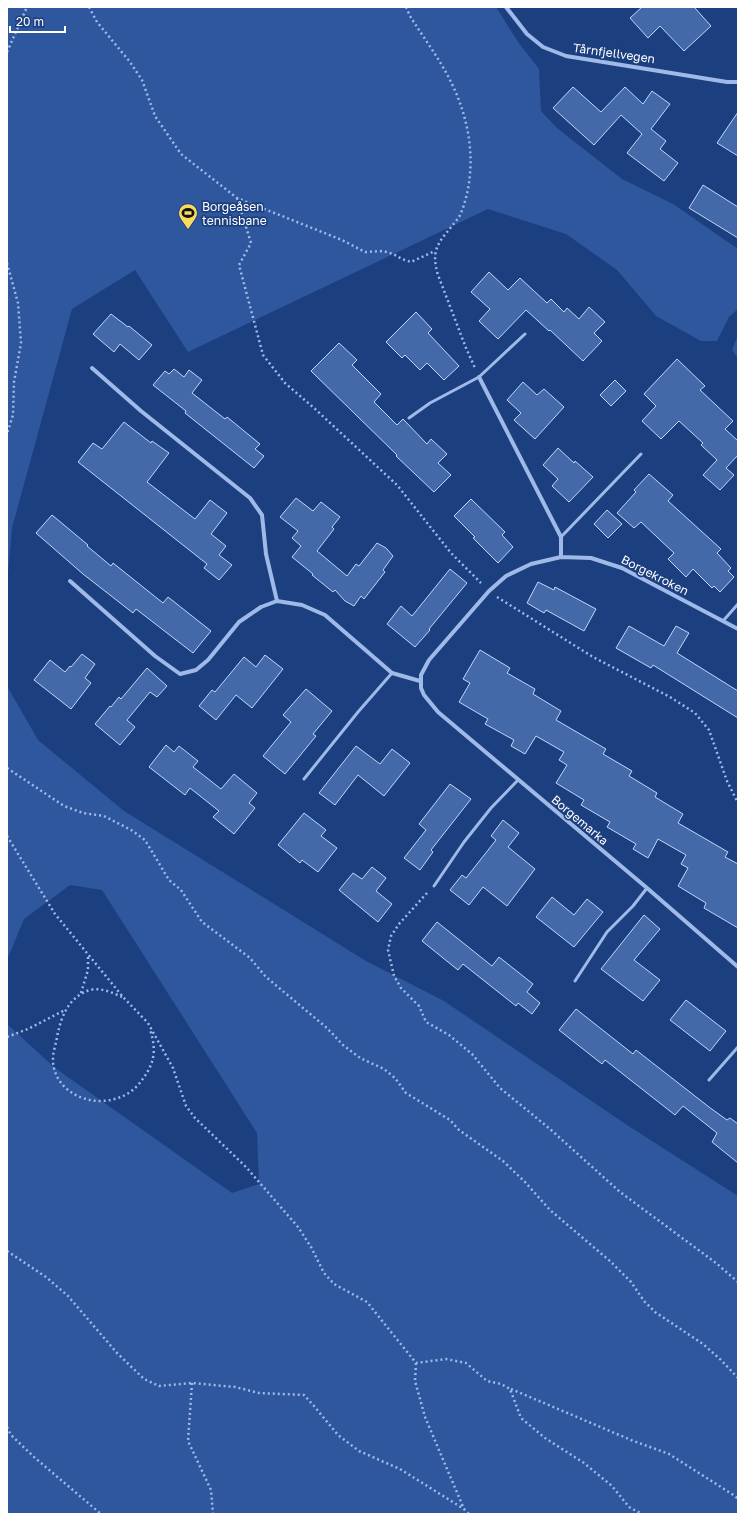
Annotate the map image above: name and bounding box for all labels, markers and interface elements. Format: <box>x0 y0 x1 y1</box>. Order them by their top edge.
scale bar <box>10 8 65 34</box>
text: 20 m <box>16 14 44 29</box>
street label: Tårnfjellvegen <box>572 40 656 66</box>
place label: Borgeåsen tennisbane <box>202 199 267 228</box>
sports icon: Borgeåsen tennisbane <box>177 202 199 230</box>
street label: Borgekroken <box>619 552 691 598</box>
street label: Borgemarka <box>548 792 612 848</box>

